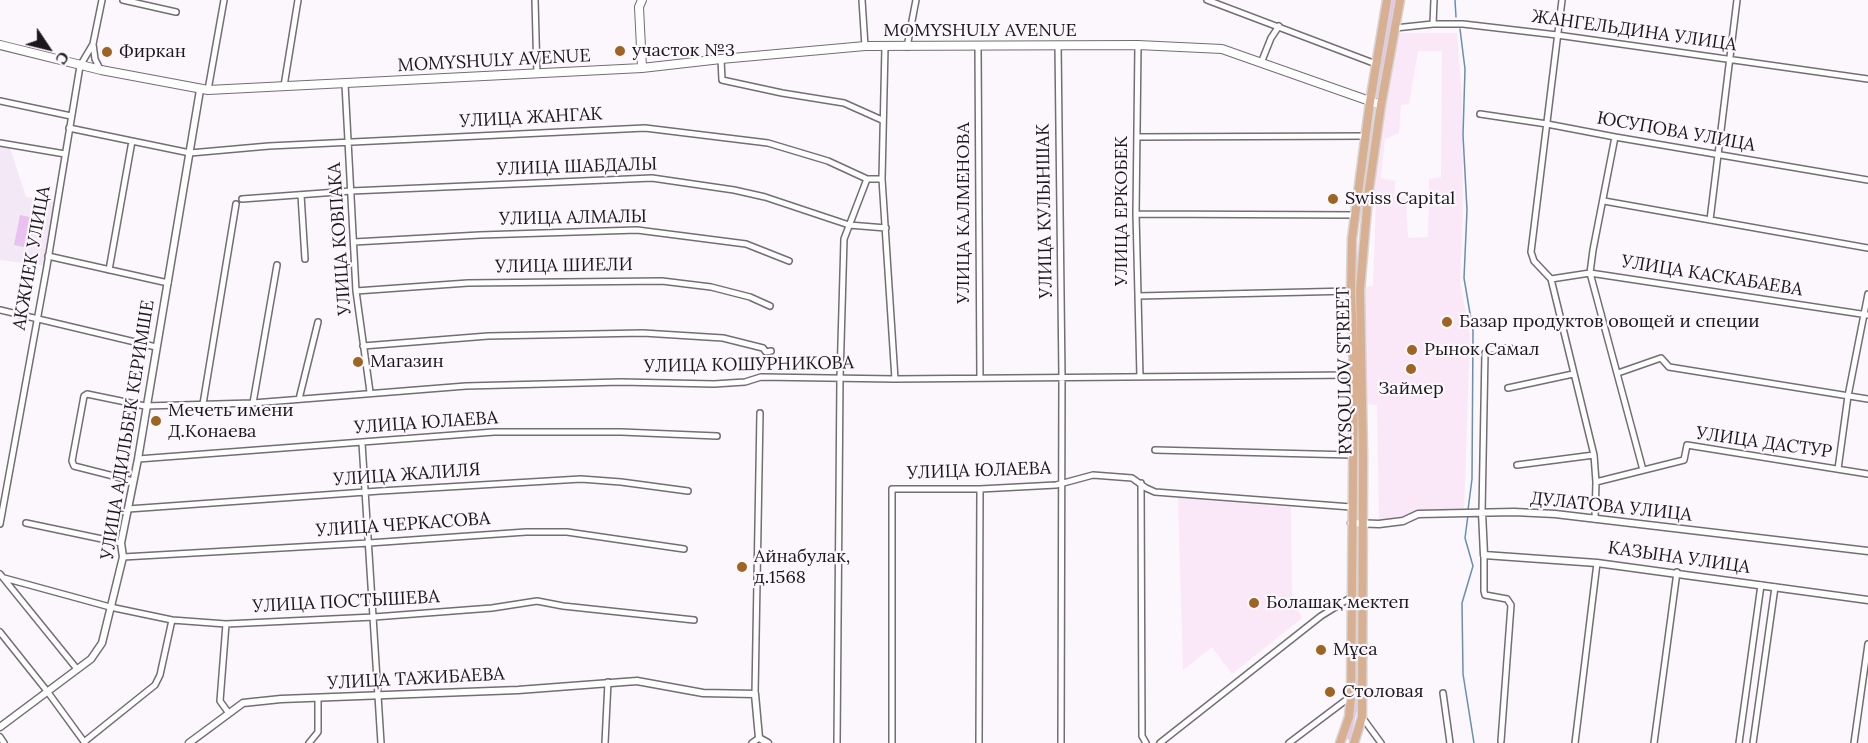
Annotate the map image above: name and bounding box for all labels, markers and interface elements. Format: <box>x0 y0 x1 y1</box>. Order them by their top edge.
street label: ЖАНГЕЛЬДИНА УЛИЦА <box>1530 6 1738 56</box>
north arrow <box>18 18 78 78</box>
street label: MOMYSHULY AVENUE <box>883 20 1077 42</box>
place label: участок №3 <box>632 40 735 62</box>
place label: Фиркан <box>119 41 186 63</box>
marker: участок №3 <box>613 44 627 58</box>
marker: Фиркан <box>100 45 114 59</box>
street label: MOMYSHULY AVENUE <box>397 45 591 77</box>
text: С <box>51 48 74 69</box>
street label: УЛИЦА ЖАНГАК <box>459 103 603 133</box>
street label: ЮСУПОВА УЛИЦА <box>1595 107 1757 157</box>
street label: УЛИЦА КАЛМЕНОВА <box>953 122 975 304</box>
street label: УЛИЦА КУЛЫНШАК <box>1033 123 1057 299</box>
street label: УЛИЦА ЕРКОБЕК <box>1111 136 1133 286</box>
street label: УЛИЦА ШАБДАЛЫ <box>496 153 658 181</box>
street label: УЛИЦА КОВПАКА <box>324 162 356 316</box>
street label: АКЖИЕК УЛИЦА <box>9 184 55 332</box>
place label: Swiss Capital <box>1345 188 1455 210</box>
marker: Swiss Capital <box>1326 192 1340 206</box>
street label: УЛИЦА АЛМАЛЫ <box>499 206 647 230</box>
street label: УЛИЦА КАСКАБАЕВА <box>1620 251 1804 301</box>
street label: УЛИЦА ШИЕЛИ <box>495 254 633 278</box>
street label: RYSQULOV STREET <box>1333 287 1357 455</box>
street label: УЛИЦА АДИЛЬБЕК КЕРИМШЕ <box>97 299 159 561</box>
place label: Базар продуктов овощей и специи <box>1459 311 1760 333</box>
marker: Базар продуктов овощей и специи <box>1440 315 1454 329</box>
place label: Рынок Самал <box>1424 339 1539 361</box>
marker: Рынок Самал <box>1405 343 1419 357</box>
place label: Магазин <box>370 351 444 373</box>
street label: УЛИЦА КОШУРНИКОВА <box>644 352 854 378</box>
marker: Магазин <box>351 355 365 369</box>
marker: Займер <box>1404 362 1418 376</box>
place label: Займер <box>1378 378 1444 400</box>
place label: Мечеть имени Д.Конаева <box>168 400 294 442</box>
street label: УЛИЦА ЮЛАЕВА <box>353 407 499 439</box>
marker: Мечеть имени Д.Конаева <box>149 414 163 428</box>
street label: УЛИЦА ДАСТУР <box>1695 423 1833 463</box>
street label: УЛИЦА ЮЛАЕВА <box>907 458 1051 484</box>
street label: УЛИЦА ЖАЛИЛЯ <box>333 459 481 491</box>
street label: ДУЛАТОВА УЛИЦА <box>1529 488 1693 526</box>
street label: УЛИЦА ЧЕРКАСОВА <box>315 508 491 542</box>
street label: КАЗЫНА УЛИЦА <box>1607 537 1751 579</box>
place label: Айнабулак, д.1568 <box>754 546 850 588</box>
marker: Айнабулак, д.1568 <box>735 560 749 574</box>
street label: УЛИЦА ПОСТЫШЕВА <box>252 586 440 618</box>
place label: Болашақ мектеп <box>1266 592 1409 614</box>
marker: Болашақ мектеп <box>1247 596 1261 610</box>
place label: Мұса <box>1333 639 1377 661</box>
marker: Мұса <box>1314 643 1328 657</box>
street label: УЛИЦА ТАЖИБАЕВА <box>327 664 505 694</box>
place label: Столовая <box>1342 681 1424 703</box>
marker: Столовая <box>1323 685 1337 699</box>

